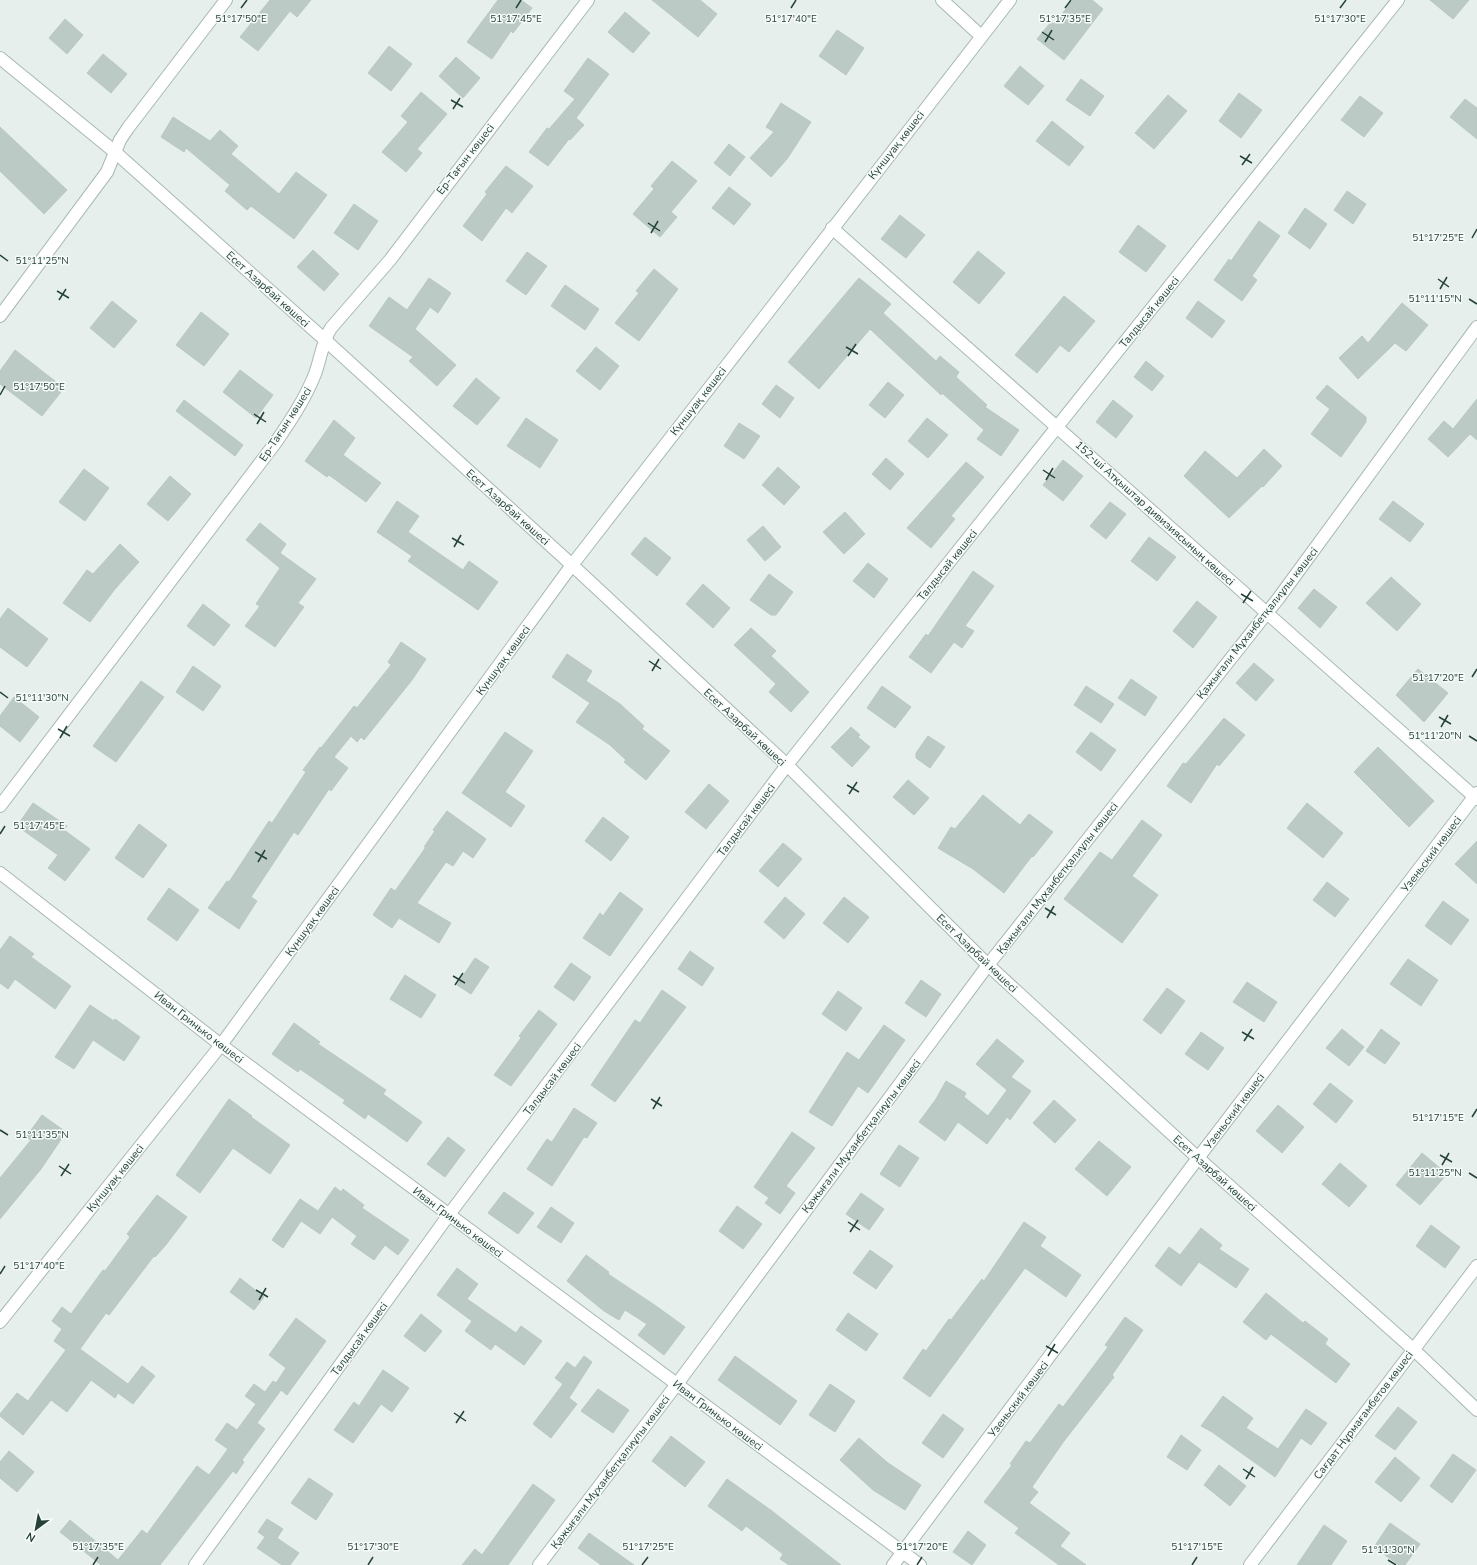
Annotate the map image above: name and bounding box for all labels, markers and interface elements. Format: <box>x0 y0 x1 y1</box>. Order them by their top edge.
text: 51°17'50"E <box>215 12 267 26</box>
text: 51°17'45"E <box>490 12 542 26</box>
text: 51°17'40"E <box>765 12 817 26</box>
text: 51°17'35"E <box>1039 12 1091 26</box>
text: 51°17'30"E <box>1314 12 1366 26</box>
street label: Күншуақ көшесі <box>865 108 928 183</box>
street label: Ер-Тағын көшесі <box>433 121 498 198</box>
text: 51°17'25"E <box>1412 231 1464 245</box>
street label: Есет Азарбай көшесі <box>223 248 313 331</box>
text: 51°11'25"N <box>15 254 69 268</box>
street label: Талдысай көшесі <box>1116 274 1183 351</box>
text: 51°11'15"N <box>1408 292 1462 306</box>
street label: Күншуақ көшесі <box>667 364 730 439</box>
text: 51°17'50"E <box>13 380 65 394</box>
street label: Ер-Тағын көшесі <box>256 384 315 464</box>
street label: 152-ші Атқыштар дивизиясының көшесі <box>1072 438 1238 589</box>
street label: Есет Азарбай көшесі <box>463 466 553 549</box>
street label: Талдысай көшесі <box>914 527 981 604</box>
street label: Қажығали Мұханбетқалиұлы көшесі <box>1193 544 1321 702</box>
street label: Күншуақ көшесі <box>473 622 534 698</box>
text: 51°17'20"E <box>1412 671 1464 685</box>
street label: Есет Азарбай көшесі <box>700 685 789 769</box>
text: 51°11'30"N <box>15 691 69 705</box>
text: 51°11'20"N <box>1408 729 1462 743</box>
street label: Талдысай көшесі <box>714 781 779 860</box>
street label: Қажығали Мұханбетқалиұлы көшесі <box>993 799 1121 957</box>
street label: Узеньский көшесі <box>1397 813 1465 896</box>
text: 51°17'45"E <box>13 819 65 833</box>
street label: Күншуақ көшесі <box>282 883 343 959</box>
street label: Есет Азарбай көшесі <box>933 911 1020 996</box>
street label: Иван Гринько көшесі <box>151 988 246 1067</box>
street label: Талдысай көшесі <box>520 1040 585 1119</box>
street label: Қажығали Мұханбетқалиұлы көшесі <box>799 1056 924 1216</box>
street label: Узеньский көшесі <box>1200 1070 1268 1153</box>
text: 51°17'15"E <box>1412 1111 1464 1125</box>
text: 51°11'35"N <box>15 1128 69 1142</box>
street label: Есет Азарбай көшесі <box>1170 1132 1260 1215</box>
street label: Күншуақ көшесі <box>83 1141 147 1215</box>
text: 51°11'25"N <box>1408 1166 1462 1180</box>
street label: Иван Гринько көшесі <box>410 1184 506 1261</box>
text: 51°17'40"E <box>13 1259 65 1273</box>
street label: Талдысай көшесі <box>328 1299 391 1379</box>
street label: Сағдат Нұрмағамбетов көшесі <box>1310 1348 1417 1483</box>
street label: Узеньский көшесі <box>984 1358 1052 1441</box>
street label: Иван Гринько көшесі <box>670 1377 766 1454</box>
street label: Қажығали Мұханбетқалиұлы көшесі <box>548 1392 673 1552</box>
north arrow <box>16 1509 56 1549</box>
text: N <box>23 1529 38 1546</box>
text: 51°17'35"E <box>72 1540 124 1554</box>
text: 51°17'30"E <box>347 1540 399 1554</box>
text: 51°17'25"E <box>622 1540 674 1554</box>
text: 51°17'20"E <box>896 1540 948 1554</box>
text: 51°17'15"E <box>1171 1540 1223 1554</box>
text: 51°11'30"N <box>1361 1543 1415 1557</box>

